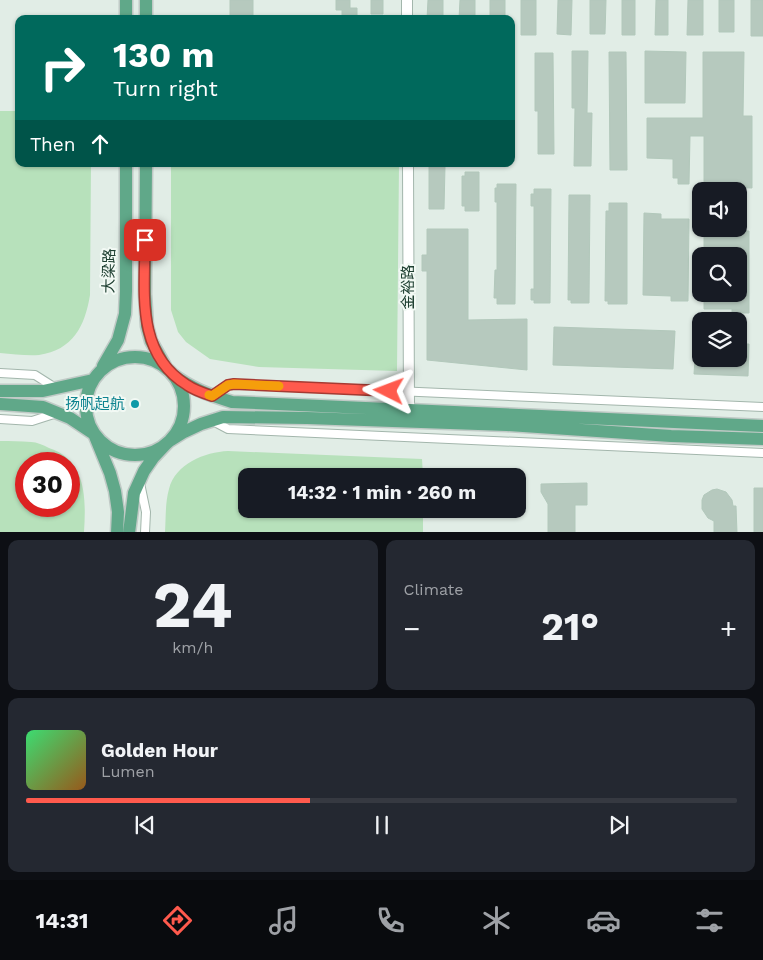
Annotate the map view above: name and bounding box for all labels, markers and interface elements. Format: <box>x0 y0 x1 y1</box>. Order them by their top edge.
text: 130 m <box>113 34 214 76</box>
icon: right <box>30 35 95 100</box>
text: Turn right <box>113 76 218 101</box>
icon: ahead <box>86 130 114 158</box>
text: Then <box>30 133 76 156</box>
map controls <box>692 182 747 367</box>
button: sound <box>692 182 747 237</box>
pin <box>124 219 166 261</box>
icon: arrive <box>131 226 159 254</box>
button: search <box>692 247 747 302</box>
street label: 大梁路 <box>100 248 118 294</box>
street label: 金裕路 <box>399 264 417 310</box>
button: layers <box>692 312 747 367</box>
position arrow <box>362 364 414 416</box>
place label: 扬帆起航 <box>65 395 125 413</box>
marker: 扬帆起航 <box>129 398 141 410</box>
speed limit sign: 30 <box>15 452 80 517</box>
text: 14:32 · 1 min · 260 m <box>288 481 476 504</box>
text: 24 <box>153 567 233 643</box>
text: Climate <box>404 580 464 599</box>
text: 21° <box>541 605 599 649</box>
text: − <box>404 612 420 645</box>
text: + <box>720 612 737 645</box>
text: km/h <box>172 638 213 657</box>
text: Golden Hour <box>101 739 218 762</box>
text: Lumen <box>101 762 155 781</box>
icon: previous <box>131 811 159 839</box>
icon: pause <box>368 811 396 839</box>
icon: next <box>605 811 633 839</box>
icon: directions <box>160 903 195 938</box>
icon: music <box>266 903 301 938</box>
icon: phone <box>373 903 408 938</box>
icon: climate <box>479 903 514 938</box>
icon: car <box>586 903 621 938</box>
icon: filters <box>692 903 727 938</box>
text: 14:31 <box>36 908 89 933</box>

